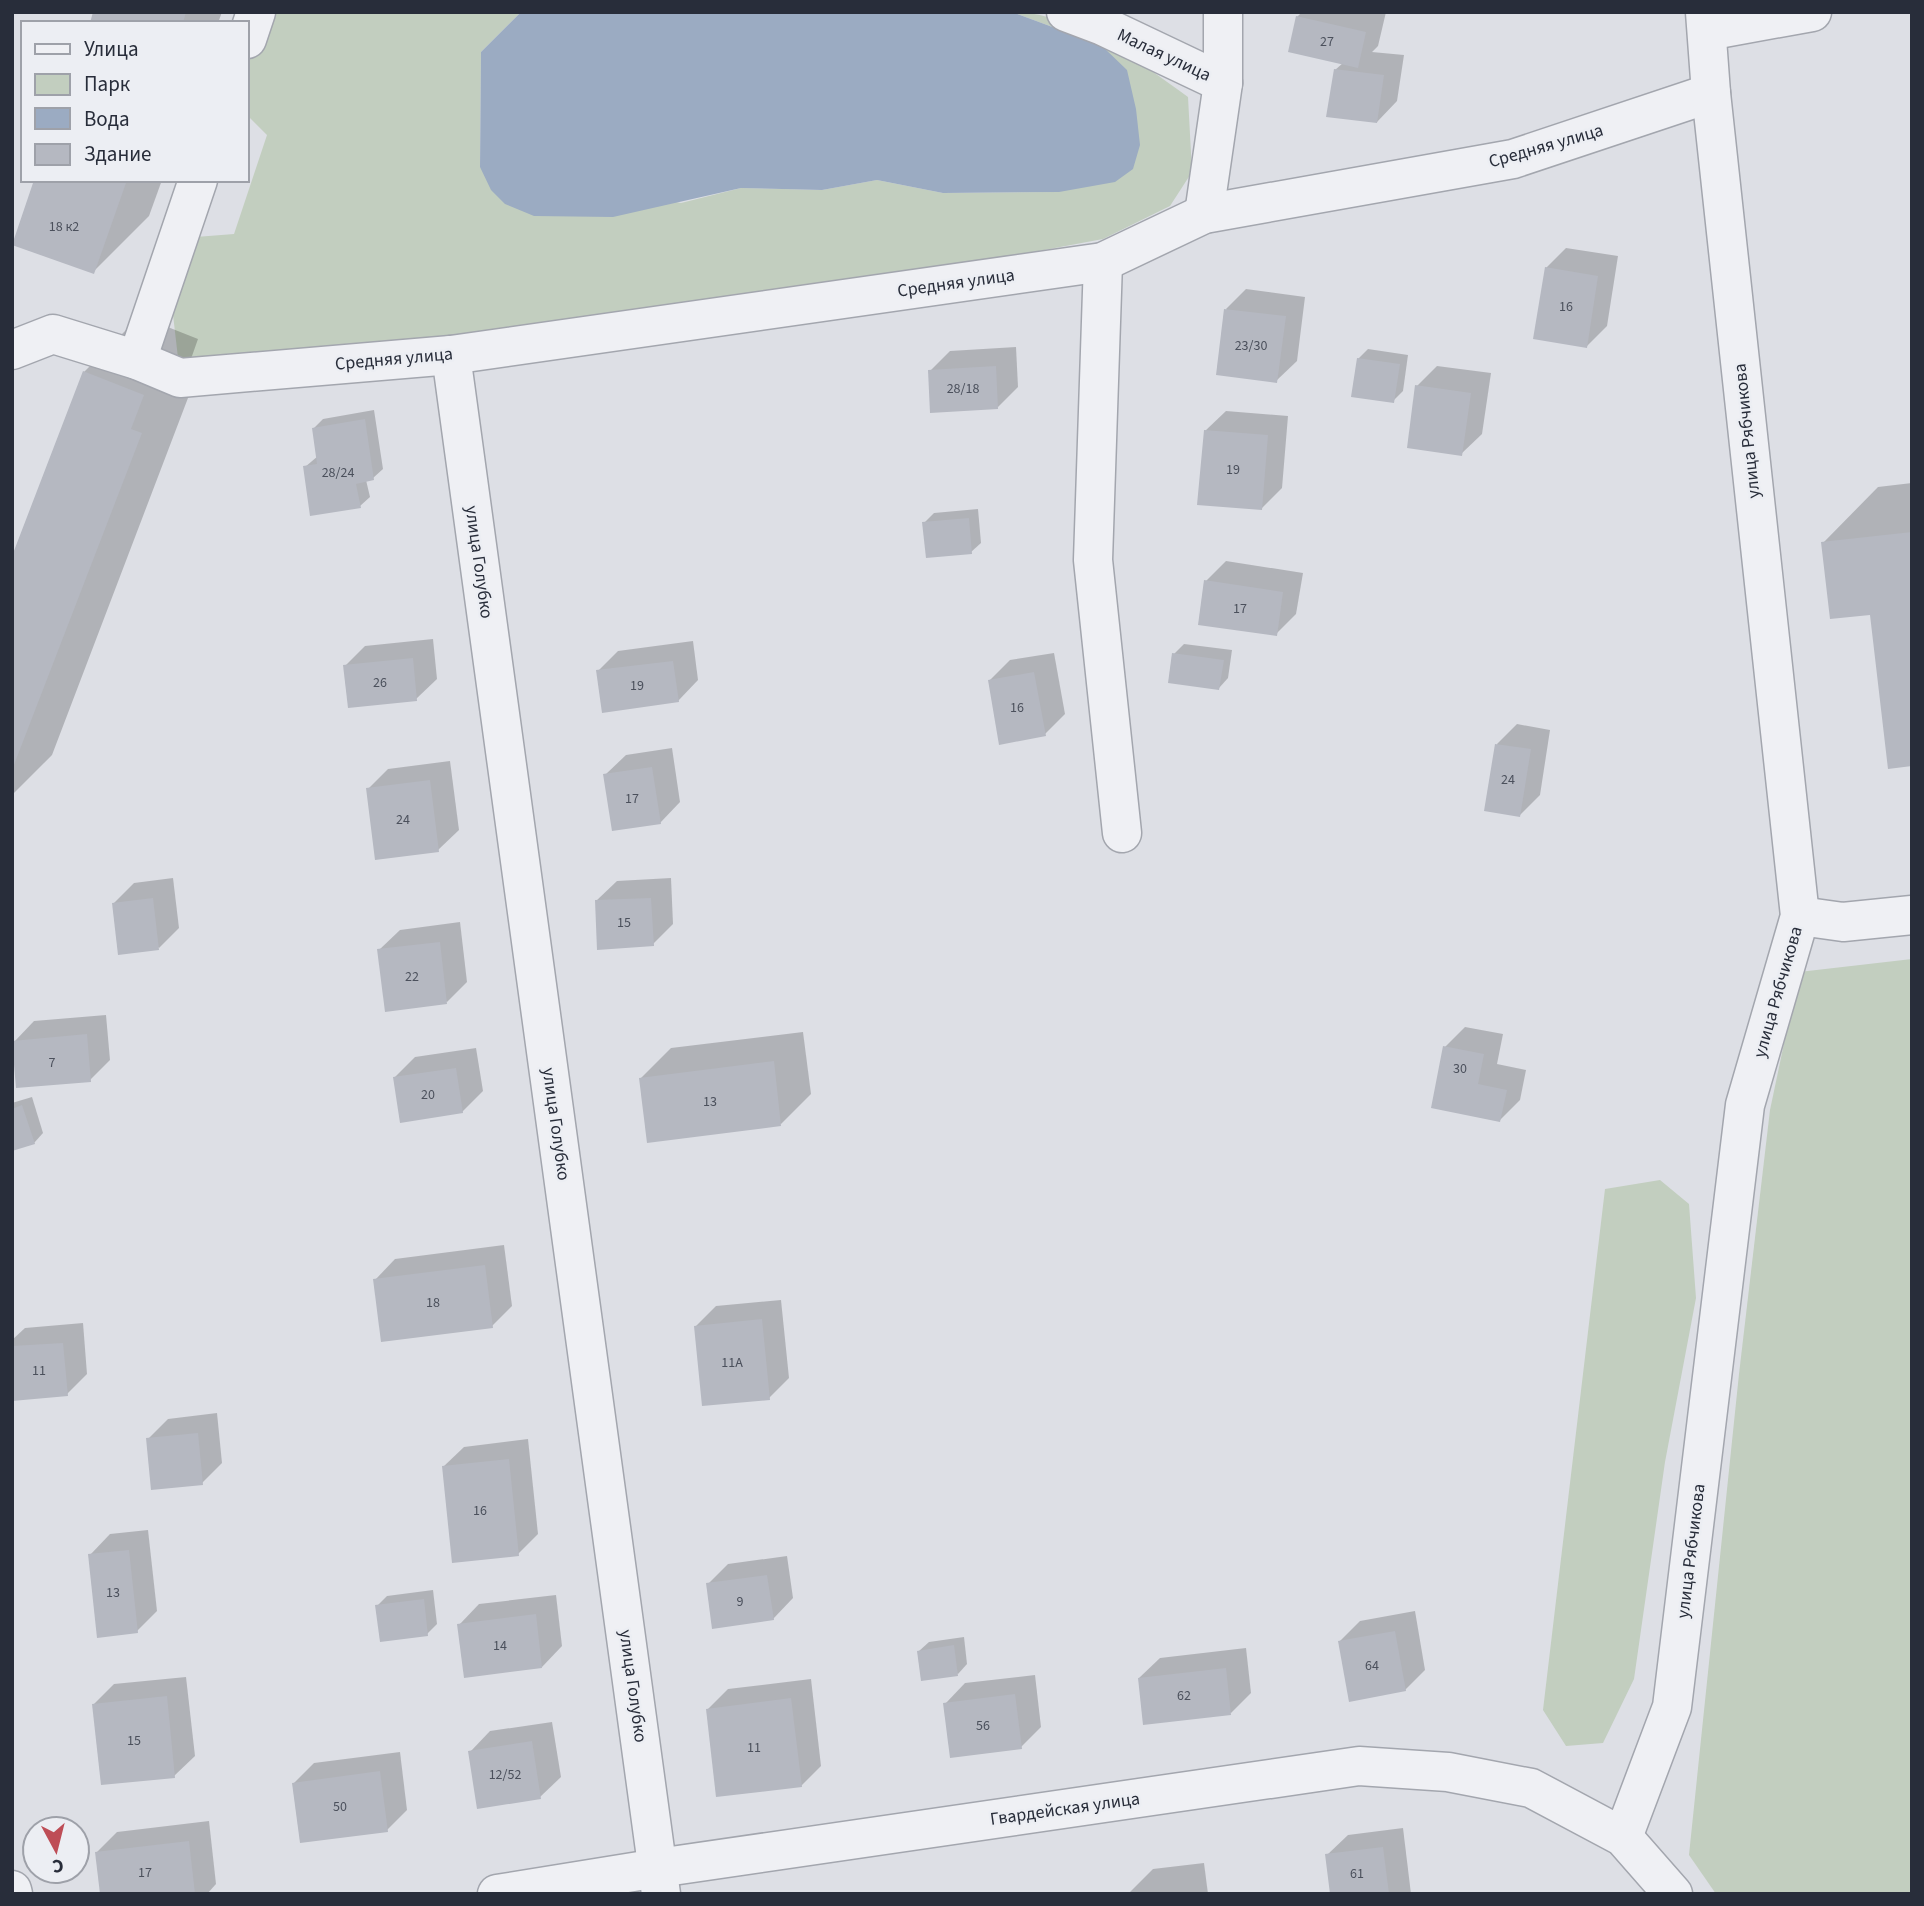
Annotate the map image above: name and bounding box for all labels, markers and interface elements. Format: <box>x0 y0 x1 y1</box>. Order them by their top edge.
legend <box>21 21 248 182</box>
street label: Малая улица <box>1113 22 1215 88</box>
house number: 27 <box>1320 32 1334 52</box>
text: Улица <box>84 34 139 64</box>
text: Парк <box>84 69 131 99</box>
text: Вода <box>84 104 130 134</box>
street label: Средняя улица <box>1486 118 1606 174</box>
text: Здание <box>84 139 152 169</box>
house number: 18 к2 <box>49 217 79 237</box>
street label: Средняя улица <box>896 262 1016 304</box>
house number: 16 <box>1559 297 1573 317</box>
house number: 23/30 <box>1235 336 1267 356</box>
street label: Средняя улица <box>334 341 454 377</box>
street label: улица Рябчикова <box>1727 362 1767 500</box>
house number: 28/18 <box>947 379 979 399</box>
house number: 19 <box>1226 460 1240 480</box>
house number: 28/24 <box>322 463 354 483</box>
street label: улица Голубко <box>459 504 499 620</box>
house number: 17 <box>1233 599 1247 619</box>
house number: 26 <box>373 673 387 693</box>
house number: 19 <box>630 676 644 696</box>
house number: 16 <box>1010 698 1024 718</box>
house number: 24 <box>1501 770 1515 790</box>
house number: 17 <box>625 789 639 809</box>
house number: 24 <box>396 810 410 830</box>
house number: 15 <box>617 913 631 933</box>
street label: улица Рябчикова <box>1747 923 1809 1061</box>
house number: 22 <box>405 967 419 987</box>
house number: 7 <box>49 1053 56 1073</box>
house number: 30 <box>1453 1059 1467 1079</box>
street label: улица Голубко <box>536 1066 576 1182</box>
house number: 20 <box>421 1085 435 1105</box>
house number: 13 <box>703 1092 717 1112</box>
house number: 18 <box>426 1293 440 1313</box>
house number: 11А <box>721 1353 743 1373</box>
house number: 11 <box>32 1361 46 1381</box>
street label: улица Рябчикова <box>1670 1482 1712 1620</box>
house number: 16 <box>473 1501 487 1521</box>
house number: 13 <box>106 1583 120 1603</box>
house number: 9 <box>737 1592 744 1612</box>
street label: улица Голубко <box>613 1628 653 1744</box>
house number: 14 <box>493 1636 507 1656</box>
house number: 64 <box>1365 1656 1379 1676</box>
house number: 62 <box>1177 1686 1191 1706</box>
house number: 56 <box>976 1716 990 1736</box>
house number: 15 <box>127 1731 141 1751</box>
house number: 11 <box>747 1738 761 1758</box>
house number: 12/52 <box>489 1765 521 1785</box>
street label: Гвардейская улица <box>989 1786 1141 1832</box>
house number: 50 <box>333 1797 347 1817</box>
north arrow <box>21 1815 91 1885</box>
text: С <box>51 1851 65 1879</box>
house number: 17 <box>138 1863 152 1883</box>
house number: 61 <box>1350 1864 1364 1884</box>

